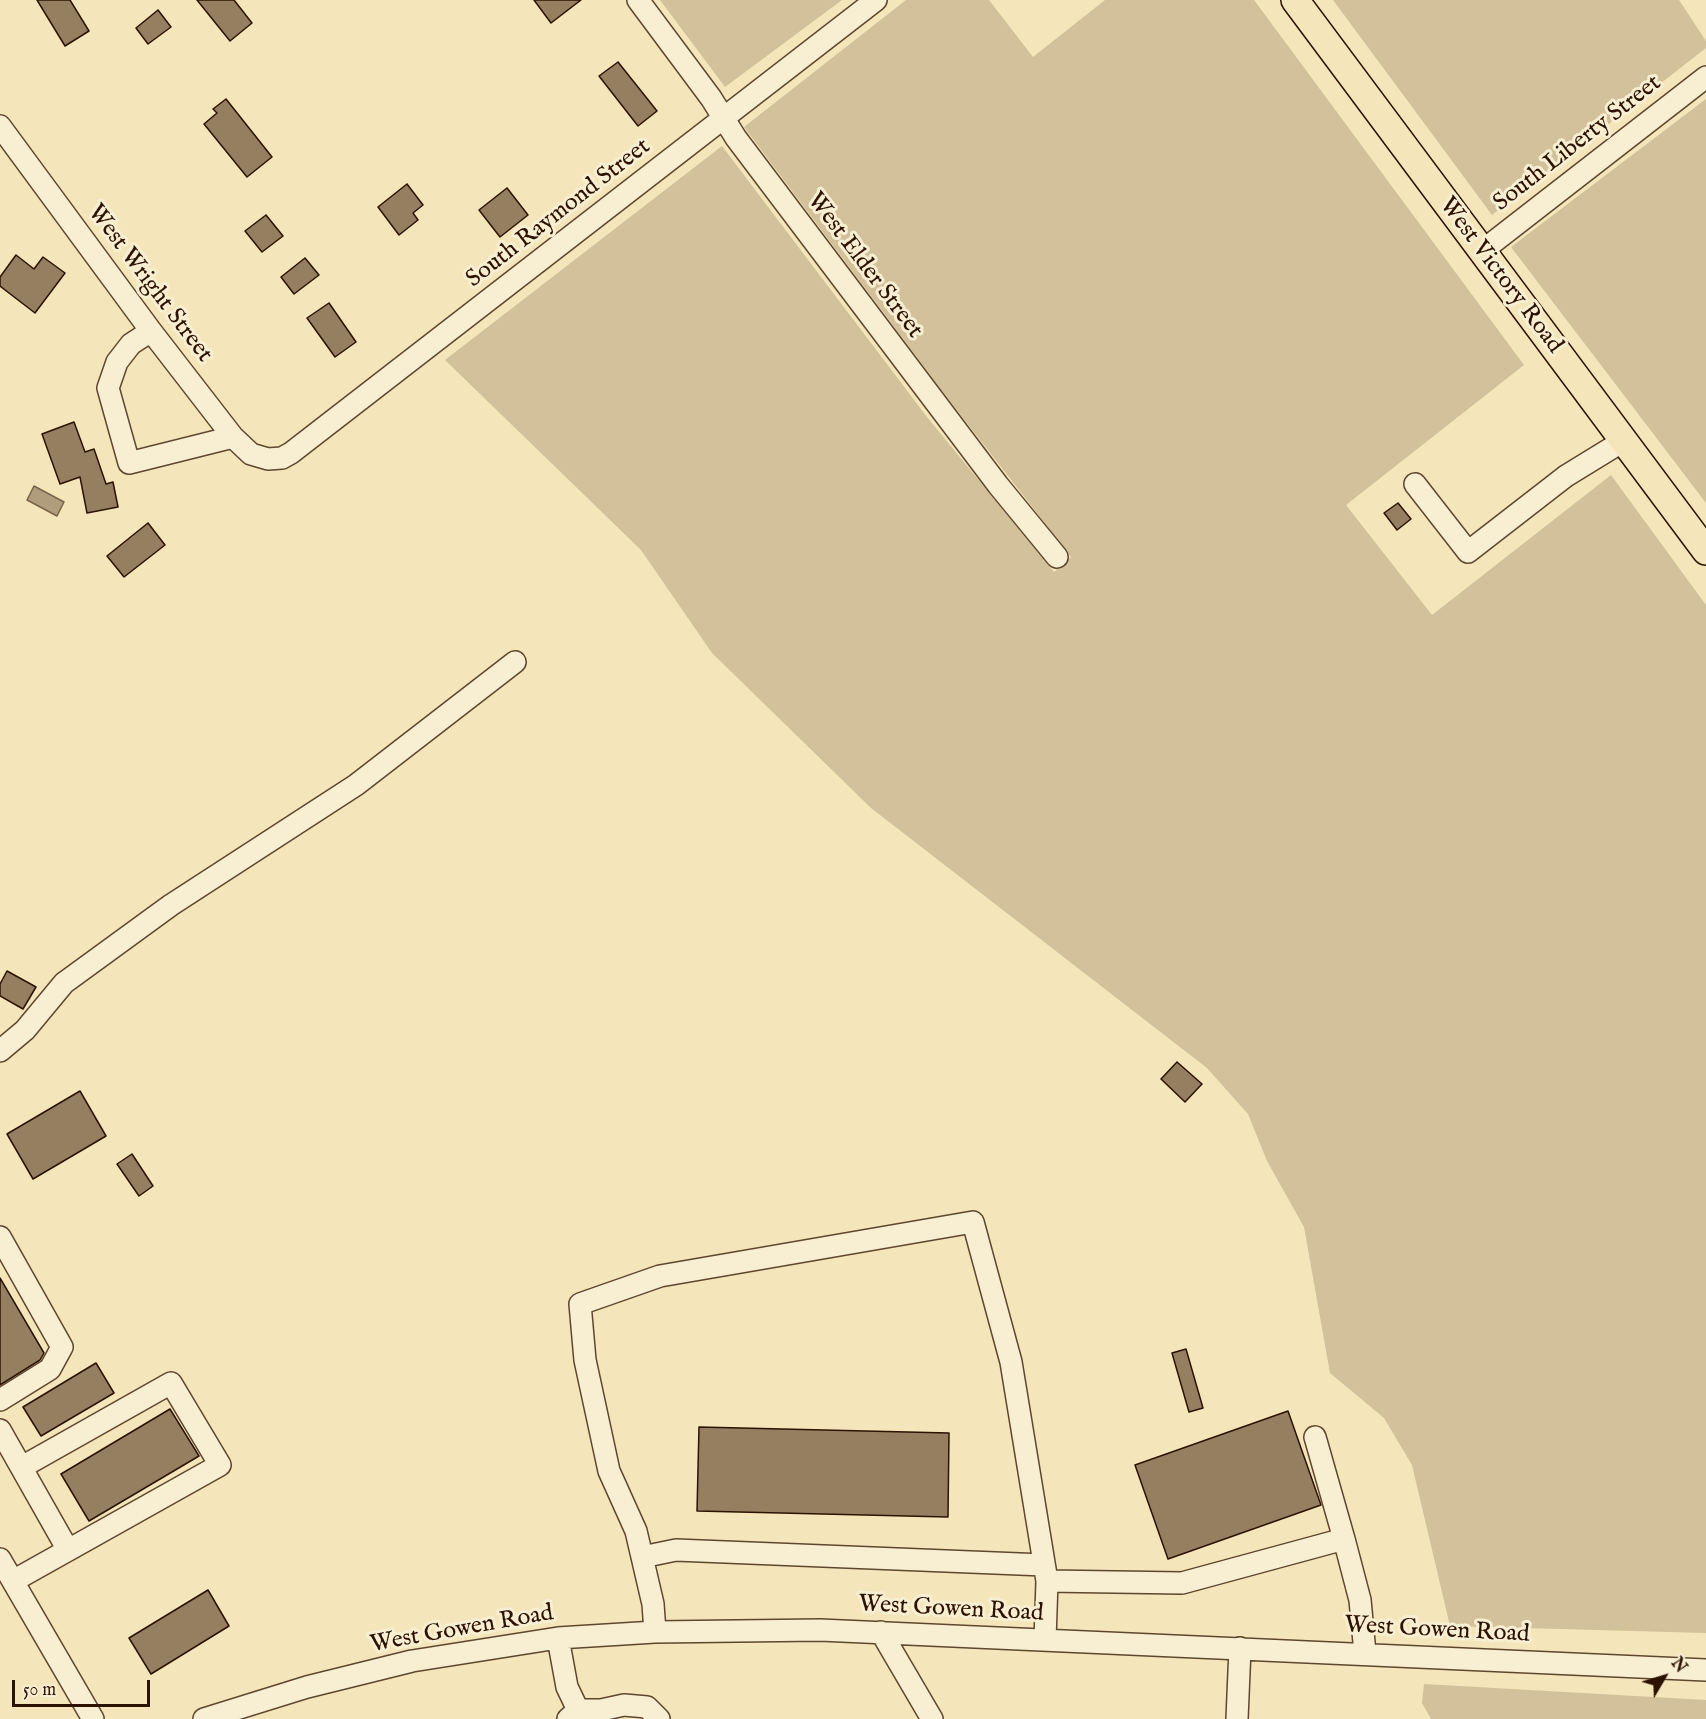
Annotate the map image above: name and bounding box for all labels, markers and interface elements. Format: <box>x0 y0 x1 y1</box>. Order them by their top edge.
street label: South Liberty Street <box>1488 70 1668 218</box>
street label: South Raymond Street <box>461 133 657 295</box>
street label: West Elder Street <box>800 187 928 345</box>
street label: West Victory Road <box>1432 192 1568 360</box>
street label: West Wright Street <box>80 199 218 369</box>
street label: West Gowen Road <box>858 1591 1044 1629</box>
street label: West Gowen Road <box>368 1600 556 1660</box>
street label: West Gowen Road <box>1344 1612 1530 1650</box>
north arrow <box>1634 1647 1694 1707</box>
text: N <box>1666 1654 1690 1678</box>
scale bar <box>15 1668 153 1706</box>
text: 50 m <box>23 1679 56 1702</box>

